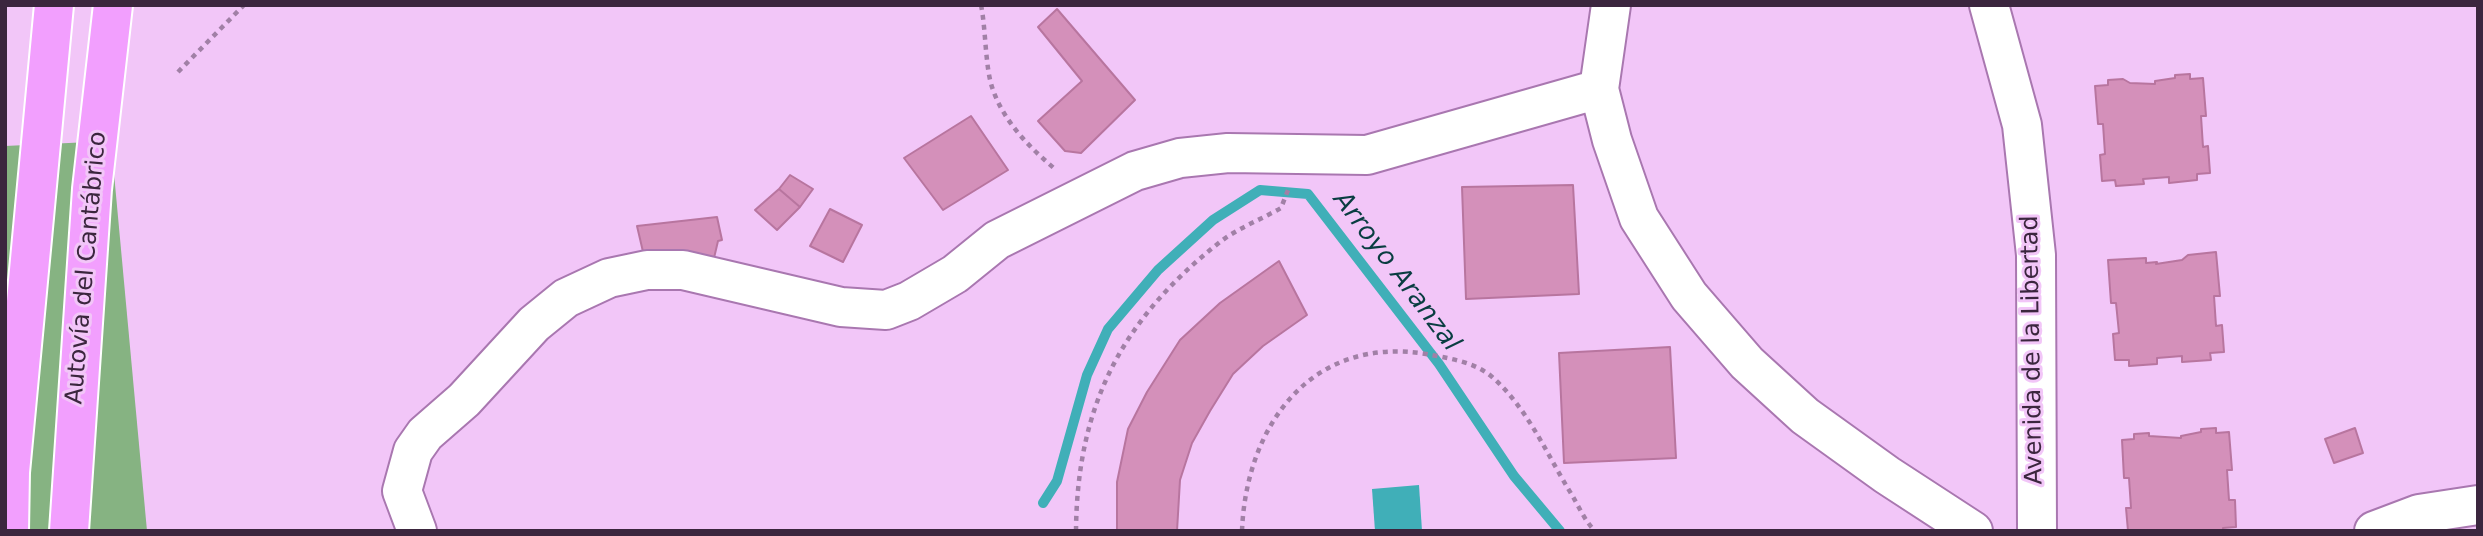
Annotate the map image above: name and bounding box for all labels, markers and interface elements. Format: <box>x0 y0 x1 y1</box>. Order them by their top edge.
street label: Autovía del Cantábrico <box>61 130 113 406</box>
water label: Arroyo Aranzal <box>1326 186 1466 358</box>
street label: Avenida de la Libertad <box>2016 215 2050 485</box>

